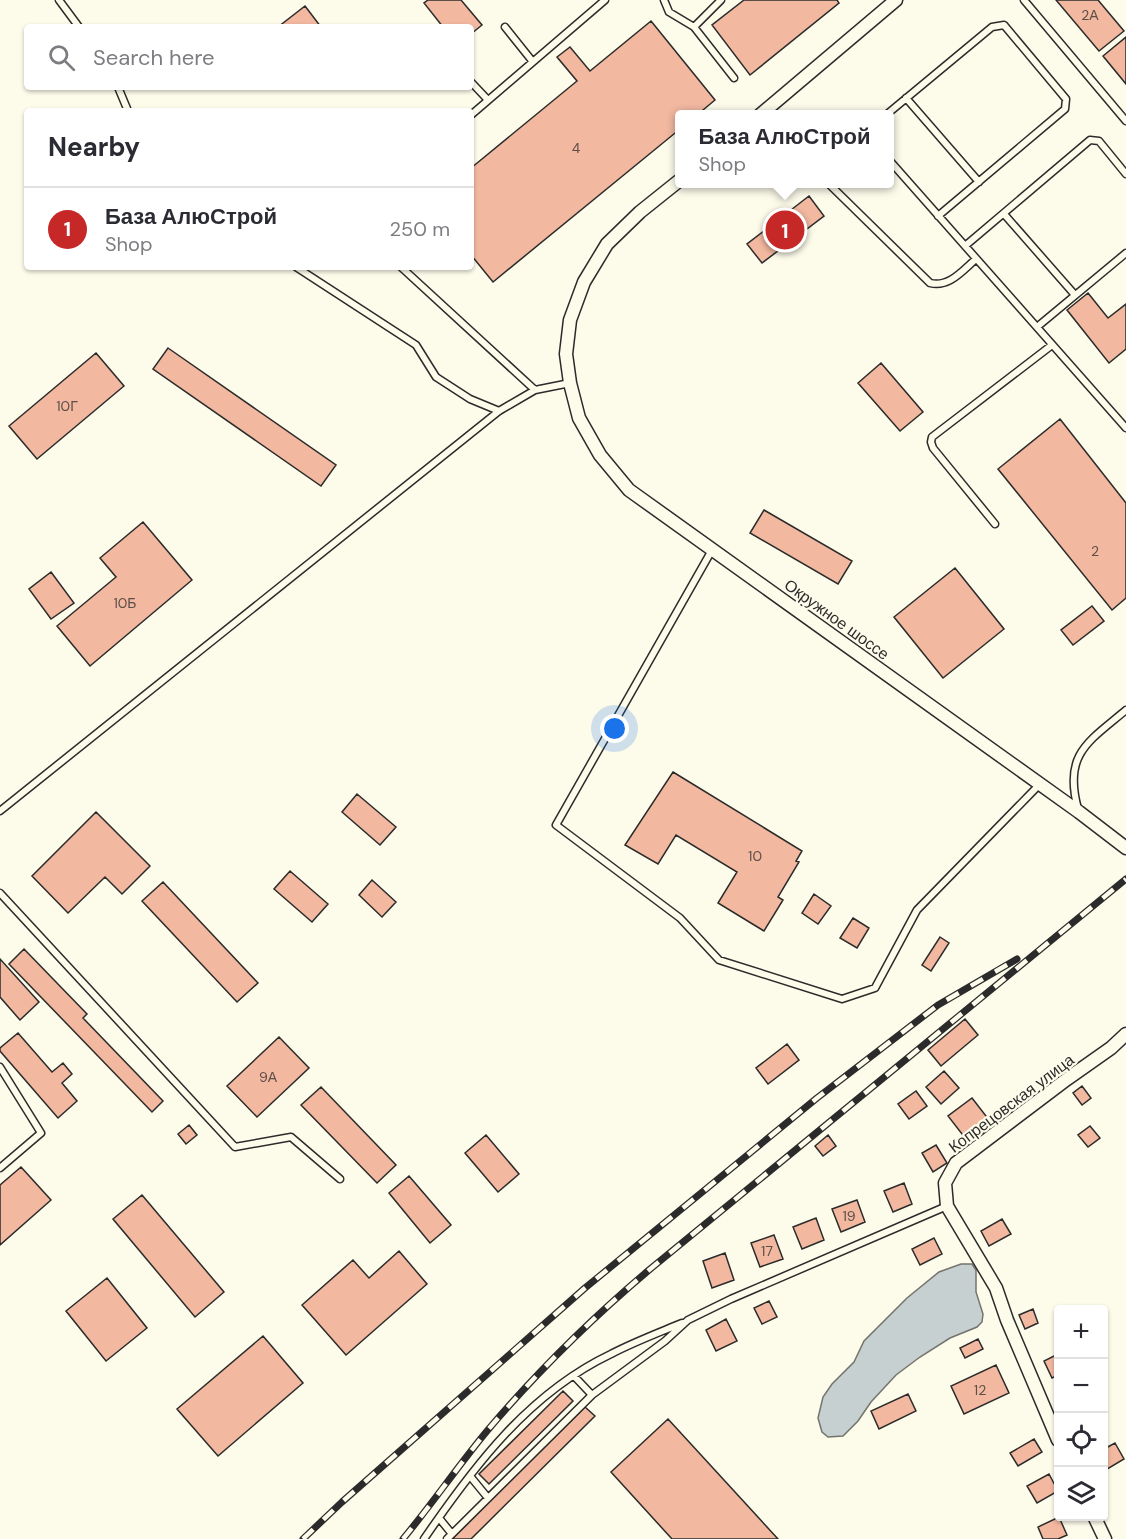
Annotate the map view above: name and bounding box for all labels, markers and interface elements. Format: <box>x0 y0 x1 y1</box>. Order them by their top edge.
house number: 2А <box>1081 6 1099 24</box>
search box <box>24 24 474 90</box>
icon: search <box>45 41 78 74</box>
text: Search here <box>93 43 214 72</box>
popup <box>675 110 894 188</box>
text: База АлюСтрой <box>698 122 871 151</box>
text: Nearby <box>48 130 140 164</box>
house number: 4 <box>572 139 581 157</box>
text: Shop <box>698 151 746 177</box>
text: База АлюСтрой <box>105 202 277 231</box>
pin: 1 <box>766 208 804 252</box>
text: 1 <box>64 216 71 242</box>
text: 250 m <box>389 216 450 242</box>
text: Shop <box>105 231 152 257</box>
house number: 10Г <box>56 397 78 415</box>
house number: 2 <box>1091 542 1099 560</box>
street label: Окружное шоссе <box>780 574 893 665</box>
house number: 10Б <box>113 594 137 612</box>
your location <box>600 714 629 743</box>
house number: 10 <box>748 847 762 865</box>
street label: Копрецовская улица <box>944 1049 1078 1158</box>
house number: 9А <box>259 1068 278 1086</box>
house number: 19 <box>842 1207 856 1225</box>
house number: 17 <box>761 1242 773 1260</box>
map controls <box>1054 1305 1108 1521</box>
button: + <box>1054 1305 1108 1359</box>
button: − <box>1054 1359 1108 1413</box>
house number: 12 <box>974 1381 986 1399</box>
button: locate <box>1054 1413 1108 1467</box>
button: layers <box>1054 1467 1108 1521</box>

